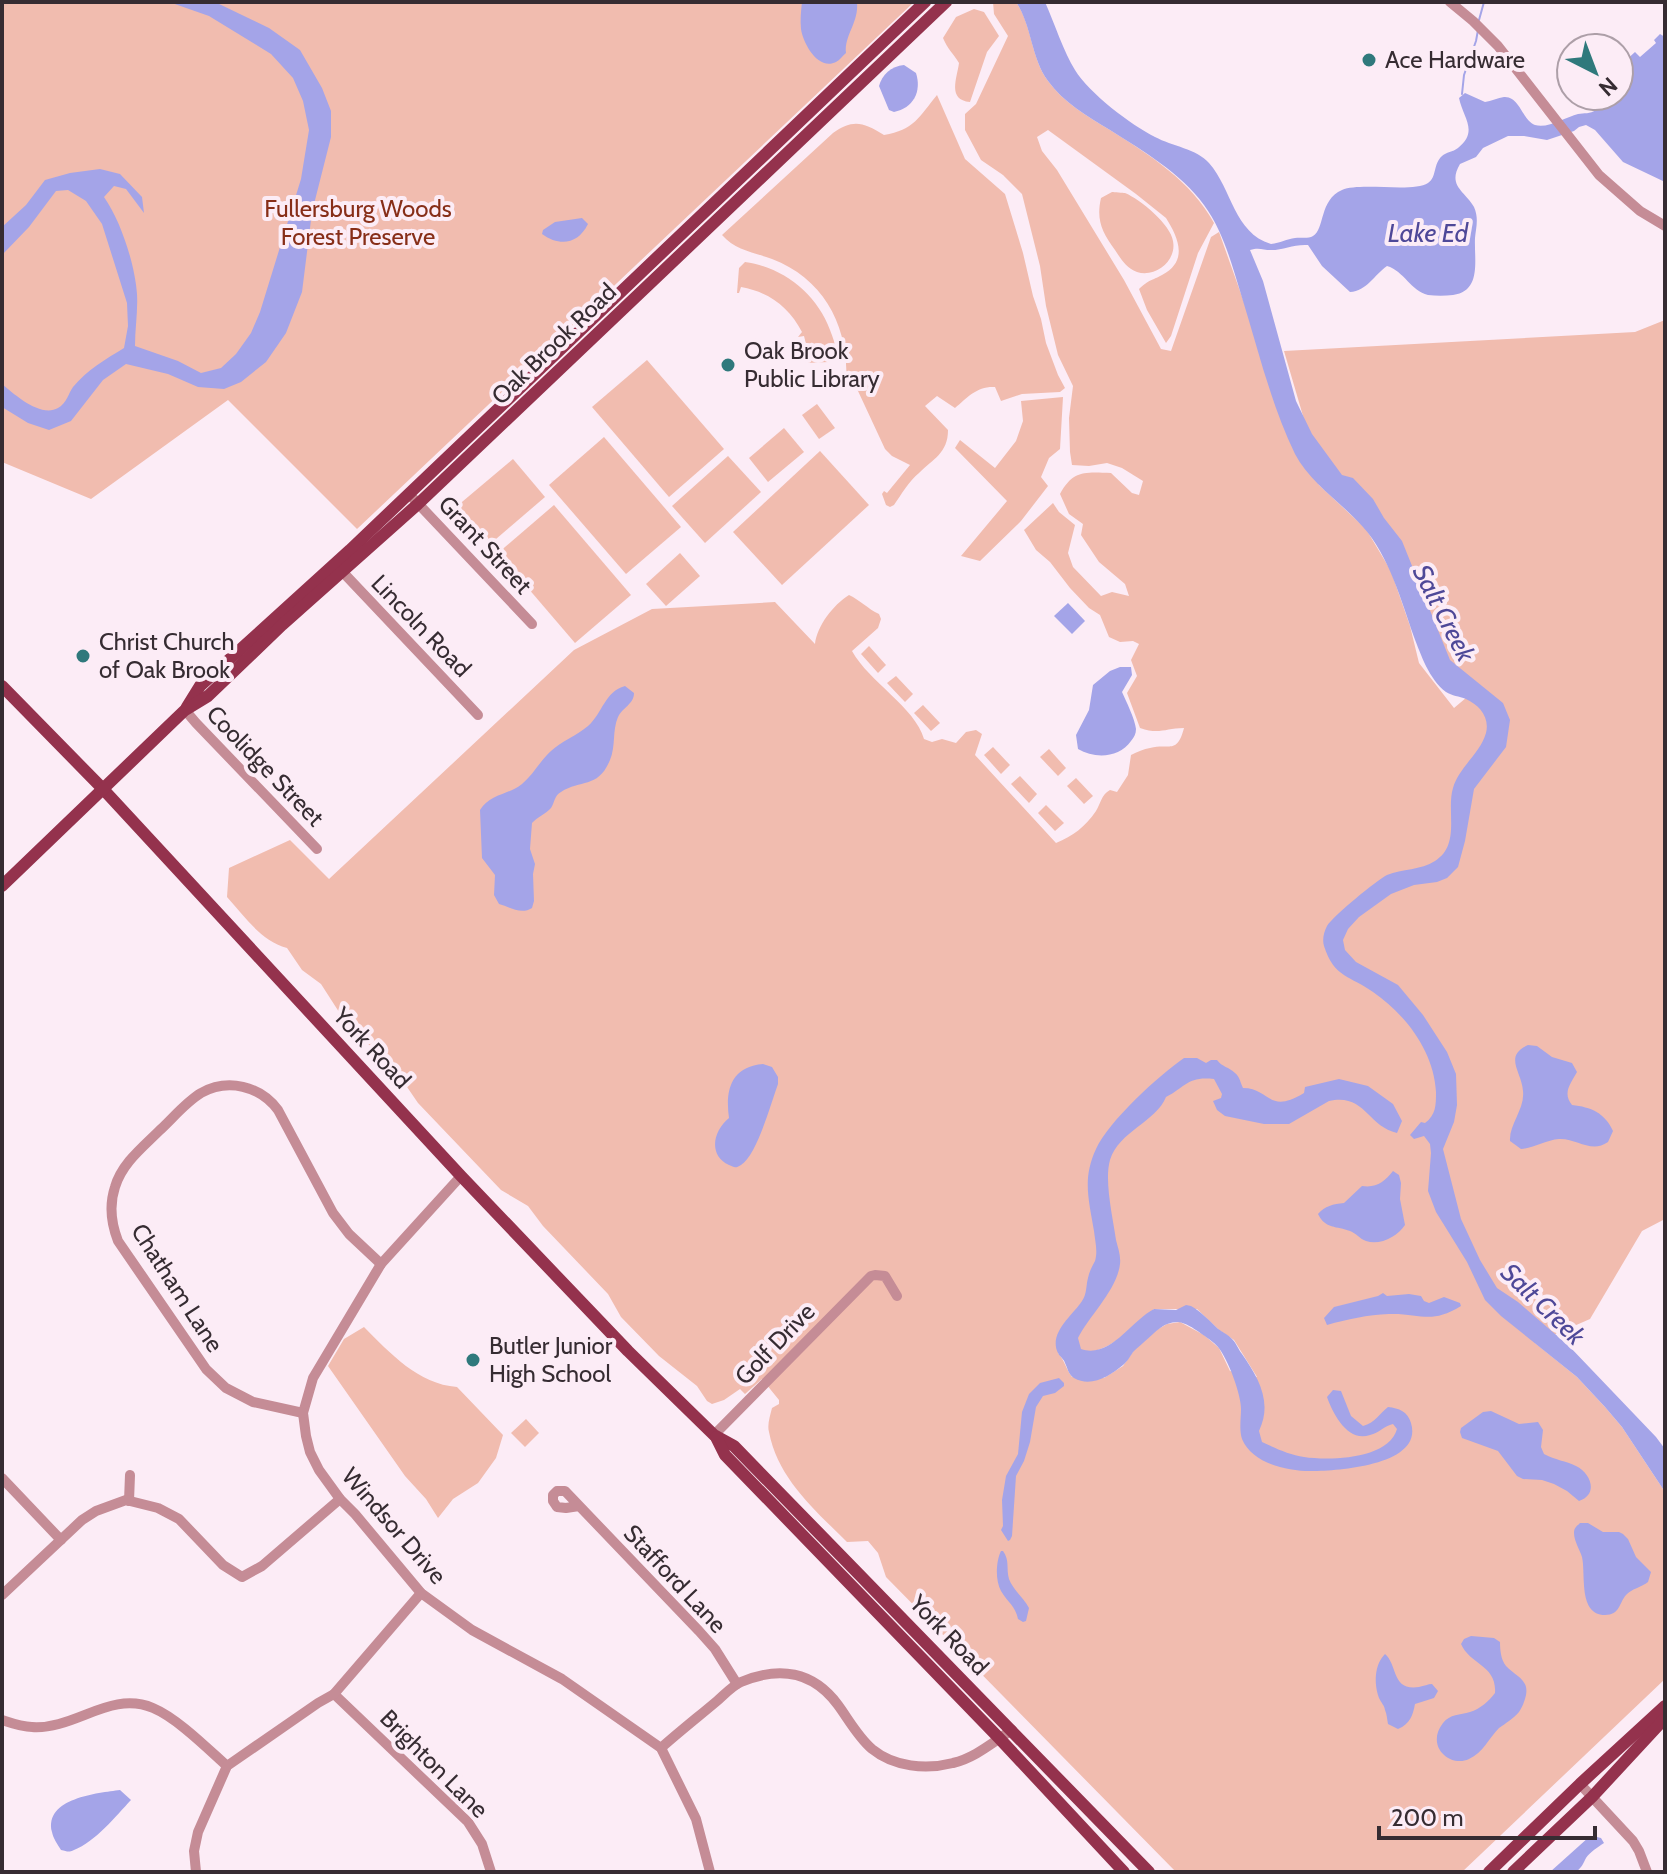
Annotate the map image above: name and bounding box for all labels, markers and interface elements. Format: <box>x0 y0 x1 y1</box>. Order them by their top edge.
north arrow <box>1555 32 1635 112</box>
place label: Ace Hardware <box>1385 45 1525 74</box>
marker: Ace Hardware <box>1360 51 1378 69</box>
text: N <box>1593 71 1623 102</box>
park label: Fullersburg Woods Forest Preserve <box>264 194 452 251</box>
water label: Lake Ed <box>1388 217 1470 249</box>
street label: Oak Brook Road <box>485 277 622 410</box>
place label: Oak Brook Public Library <box>744 336 880 393</box>
marker: Oak Brook Public Library <box>719 356 737 374</box>
street label: Grant Street <box>433 490 538 600</box>
water label: Salt Creek <box>1406 559 1482 668</box>
street label: Lincoln Road <box>365 568 477 683</box>
place label: Christ Church of Oak Brook <box>99 627 234 684</box>
marker: Christ Church of Oak Brook <box>74 647 92 665</box>
street label: Coolidge Street <box>201 699 330 832</box>
street label: York Road <box>327 1000 417 1094</box>
street label: Chatham Lane <box>125 1218 230 1357</box>
water label: Salt Creek <box>1494 1256 1592 1352</box>
street label: Golf Drive <box>729 1297 821 1390</box>
place label: Butler Junior High School <box>489 1331 613 1388</box>
marker: Butler Junior High School <box>464 1351 482 1369</box>
street label: Windsor Drive <box>336 1462 453 1590</box>
street label: Stafford Lane <box>618 1519 733 1639</box>
street label: York Road <box>903 1588 995 1681</box>
street label: Brighton Lane <box>374 1704 494 1824</box>
scale bar <box>1379 1790 1595 1840</box>
text: 200 m <box>1391 1803 1464 1832</box>

